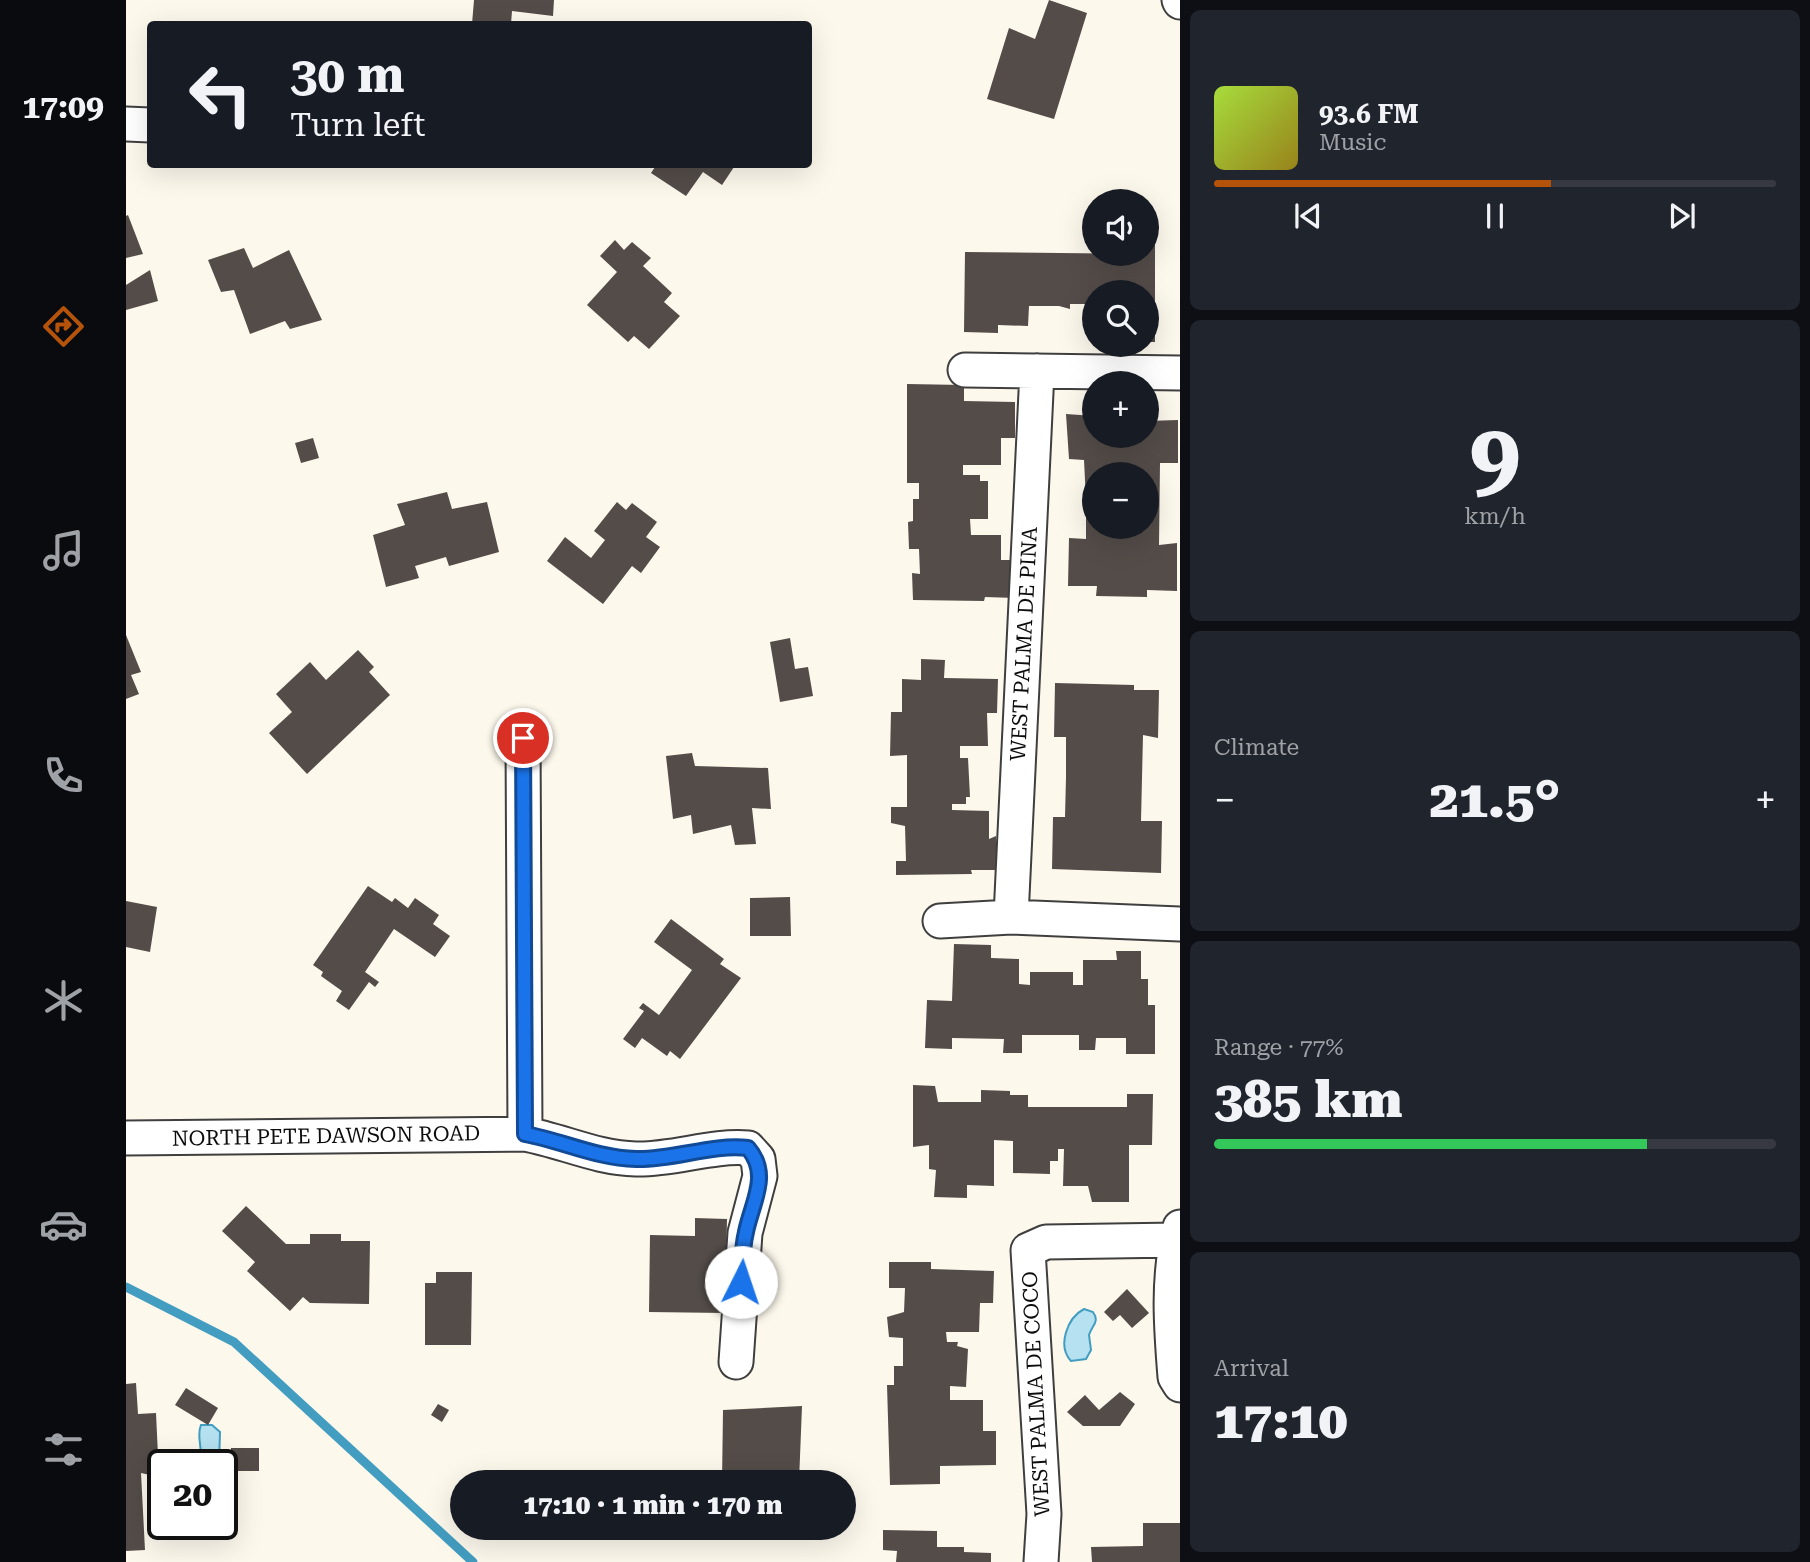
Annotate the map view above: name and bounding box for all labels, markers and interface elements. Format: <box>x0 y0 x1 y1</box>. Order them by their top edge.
text: 30 m <box>290 47 405 104</box>
icon: left <box>175 49 266 140</box>
text: 17:09 <box>22 88 104 126</box>
text: 93.6 FM <box>1319 99 1419 129</box>
text: Turn left <box>290 106 425 144</box>
text: Music <box>1319 129 1386 156</box>
map controls <box>1082 189 1159 539</box>
button: sound <box>1082 189 1159 266</box>
icon: previous <box>1289 197 1327 235</box>
icon: pause <box>1476 197 1514 235</box>
icon: next <box>1663 197 1701 235</box>
button: search <box>1082 280 1159 357</box>
icon: directions <box>39 302 88 351</box>
button: + <box>1082 371 1159 448</box>
text: 9 <box>1470 404 1520 510</box>
button: − <box>1082 462 1159 539</box>
text: km/h <box>1464 503 1526 530</box>
icon: music <box>39 526 88 575</box>
street label: WEST PALMA DE PINA <box>1006 526 1042 762</box>
pin <box>493 708 553 768</box>
icon: arrive <box>504 719 542 757</box>
text: Climate <box>1214 734 1299 761</box>
icon: phone <box>39 751 88 800</box>
text: 21.5° <box>1430 769 1560 830</box>
text: − <box>1214 778 1235 822</box>
text: + <box>1755 778 1776 822</box>
icon: climate <box>39 976 88 1025</box>
text: Range · 77% <box>1214 1034 1343 1061</box>
text: 385 km <box>1214 1069 1402 1130</box>
street label: NORTH PETE DAWSON ROAD <box>172 1121 480 1151</box>
icon: car <box>39 1200 88 1249</box>
position arrow <box>704 1245 778 1319</box>
street label: WEST PALMA DE COCO <box>1018 1271 1054 1517</box>
text: Arrival <box>1214 1355 1289 1382</box>
text: 17:10 <box>1214 1390 1348 1451</box>
icon: filters <box>39 1425 88 1474</box>
speed limit sign: 20 <box>147 1449 238 1540</box>
text: 17:10 · 1 min · 170 m <box>523 1490 783 1520</box>

